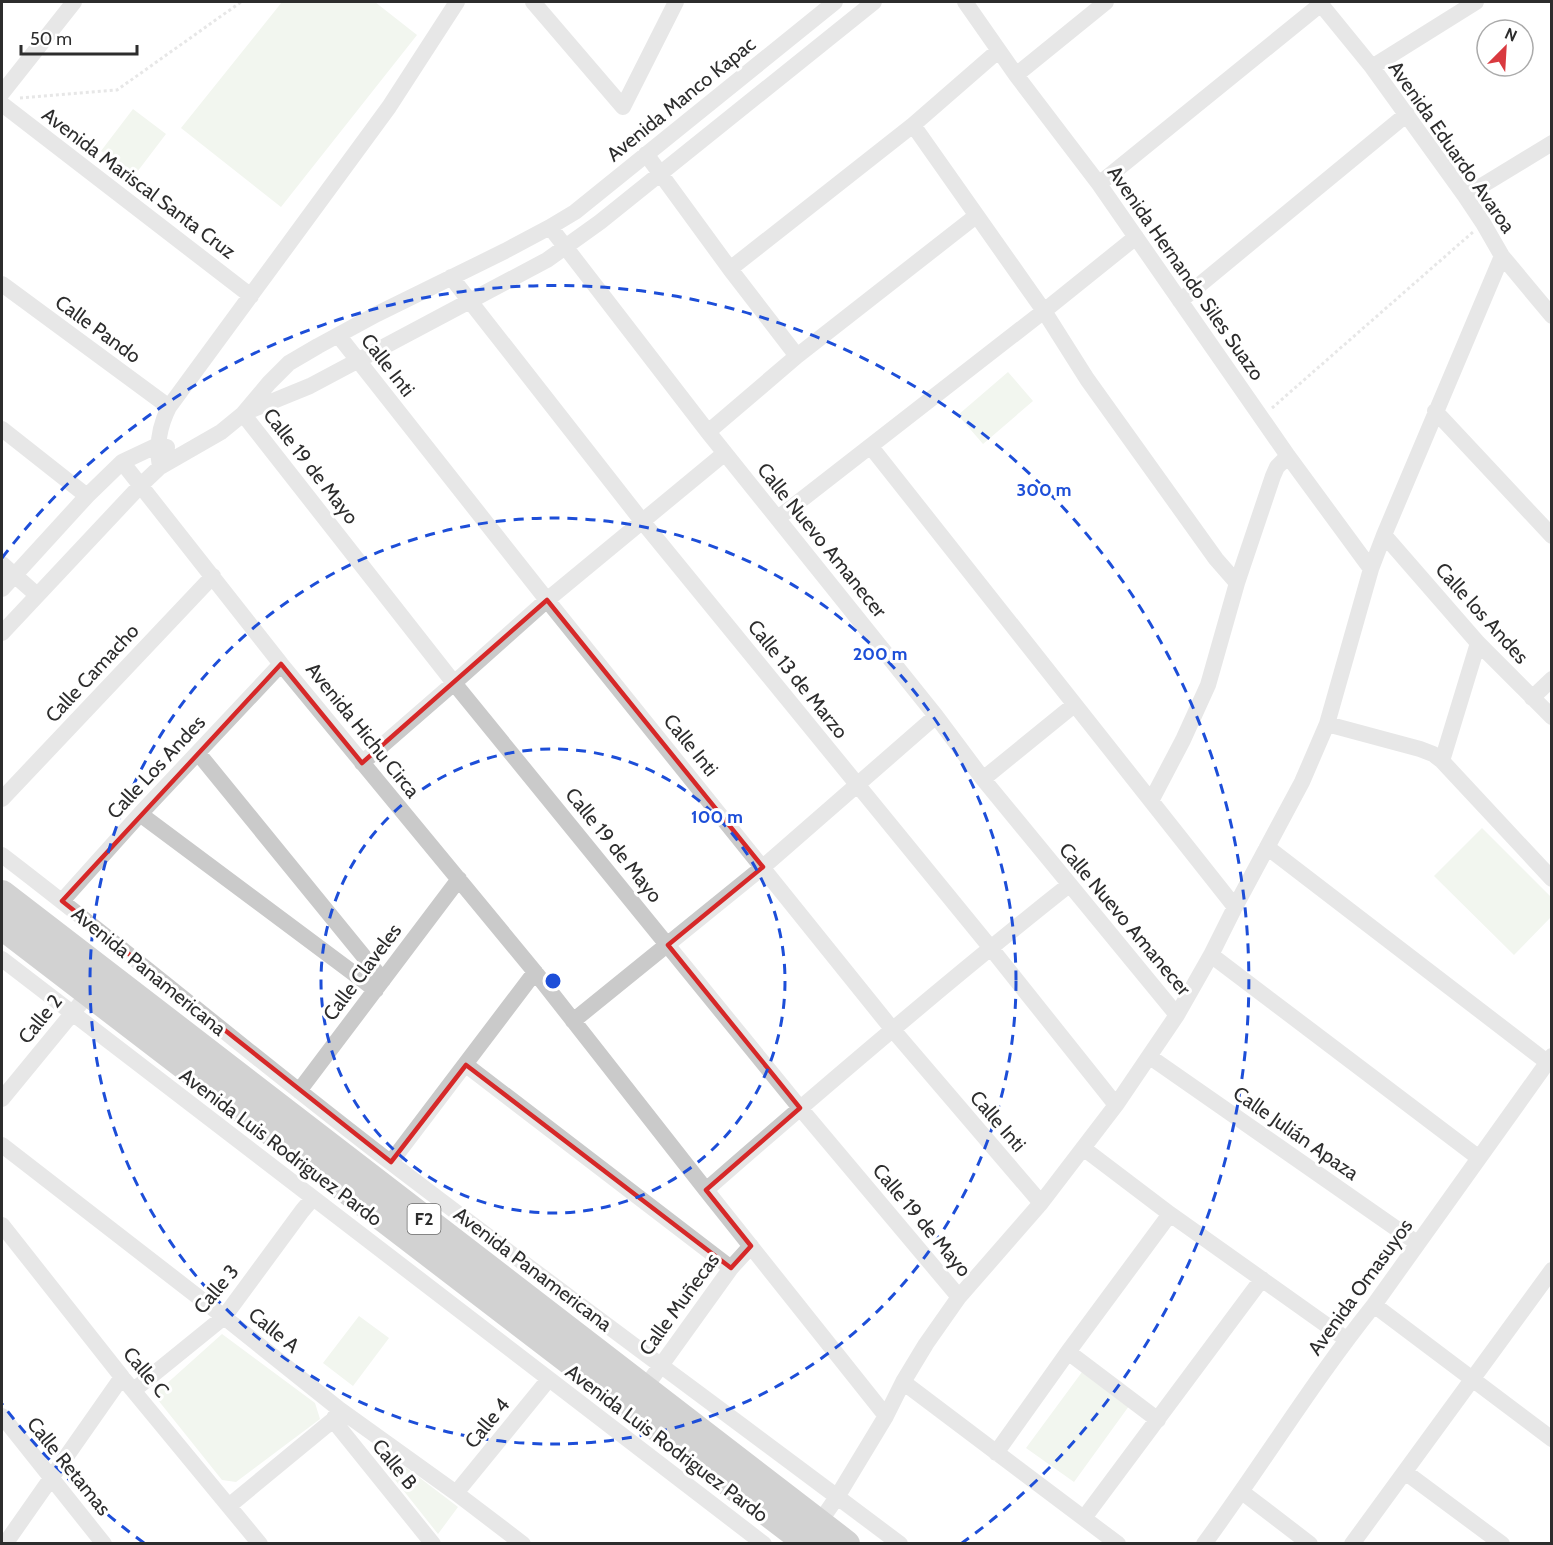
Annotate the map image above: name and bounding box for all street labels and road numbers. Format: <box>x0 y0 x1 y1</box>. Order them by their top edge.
street label: Avenida Manco Kapac <box>602 32 760 166</box>
street label: Avenida Eduardo Avaroa <box>1384 56 1521 238</box>
street label: Avenida Mariscal Santa Cruz <box>37 102 241 264</box>
street label: Avenida Hernando Siles Suazo <box>1103 161 1269 385</box>
street label: Calle Pando <box>50 290 146 368</box>
street label: Calle Inti <box>356 329 420 401</box>
street label: Calle 19 de Mayo <box>258 403 364 529</box>
street label: Calle Nuevo Amanecer <box>752 458 892 623</box>
street label: Calle los Andes <box>1430 558 1534 668</box>
street label: Calle 13 de Marzo <box>743 615 853 743</box>
street label: Calle Camacho <box>40 619 144 727</box>
street label: Avenida Hichu Circa <box>301 658 425 803</box>
street label: Calle Inti <box>659 709 723 781</box>
street label: Calle Los Andes <box>102 710 210 824</box>
street label: Calle 19 de Mayo <box>560 783 668 907</box>
street label: Calle Nuevo Amanecer <box>1054 838 1196 1001</box>
street label: Avenida Panamericana <box>67 901 231 1041</box>
street label: Calle Claveles <box>318 919 406 1025</box>
street label: Calle 2 <box>13 989 67 1049</box>
street label: Avenida Luis Rodriguez Pardo <box>175 1063 387 1231</box>
street label: Calle Julián Apaza <box>1229 1081 1364 1185</box>
street label: Calle Inti <box>965 1086 1031 1156</box>
street label: Calle 19 de Mayo <box>868 1158 976 1282</box>
street label: Avenida Panamericana <box>449 1202 617 1336</box>
road number: F2 <box>408 1204 440 1234</box>
street label: Avenida Omasuyos <box>1303 1214 1417 1360</box>
street label: Calle Muñecas <box>634 1248 724 1360</box>
street label: Calle 3 <box>189 1260 243 1318</box>
street label: Calle A <box>244 1302 305 1358</box>
street label: Calle C <box>118 1342 174 1402</box>
street label: Avenida Luis Rodriguez Pardo <box>561 1359 773 1527</box>
street label: Calle 4 <box>460 1393 515 1453</box>
street label: Calle Retamas <box>22 1412 116 1520</box>
street label: Calle B <box>367 1434 423 1494</box>

